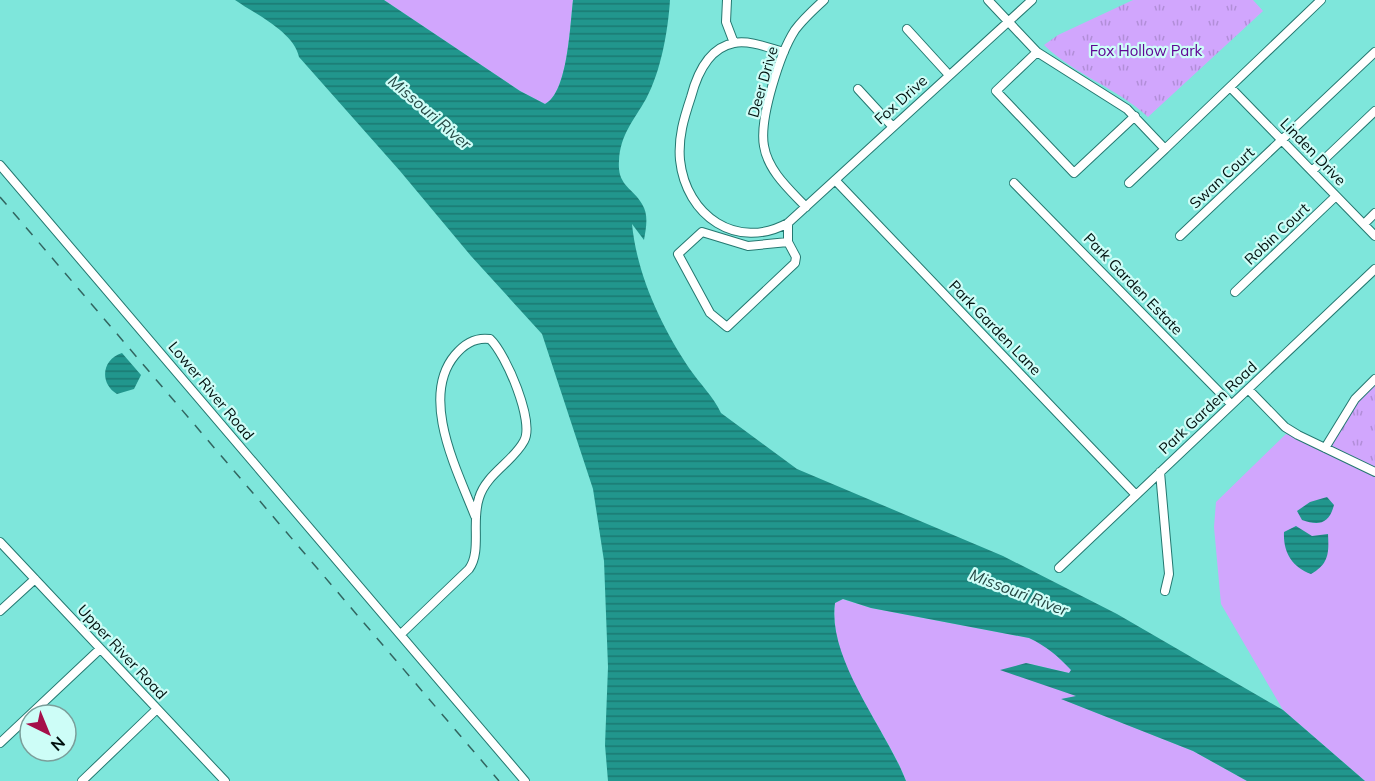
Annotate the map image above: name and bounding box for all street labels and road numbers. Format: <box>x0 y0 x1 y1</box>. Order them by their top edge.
street label: Deer Drive <box>743 44 782 120</box>
street label: Fox Drive <box>870 71 931 128</box>
street label: Linden Drive <box>1276 114 1350 189</box>
street label: Swan Court <box>1185 143 1258 213</box>
street label: Robin Court <box>1240 199 1313 269</box>
street label: Park Garden Estate <box>1080 229 1187 339</box>
street label: Park Garden Lane <box>945 276 1046 379</box>
street label: Lower River Road <box>165 337 258 444</box>
street label: Park Garden Road <box>1155 357 1261 458</box>
street label: Upper River Road <box>74 600 171 703</box>

